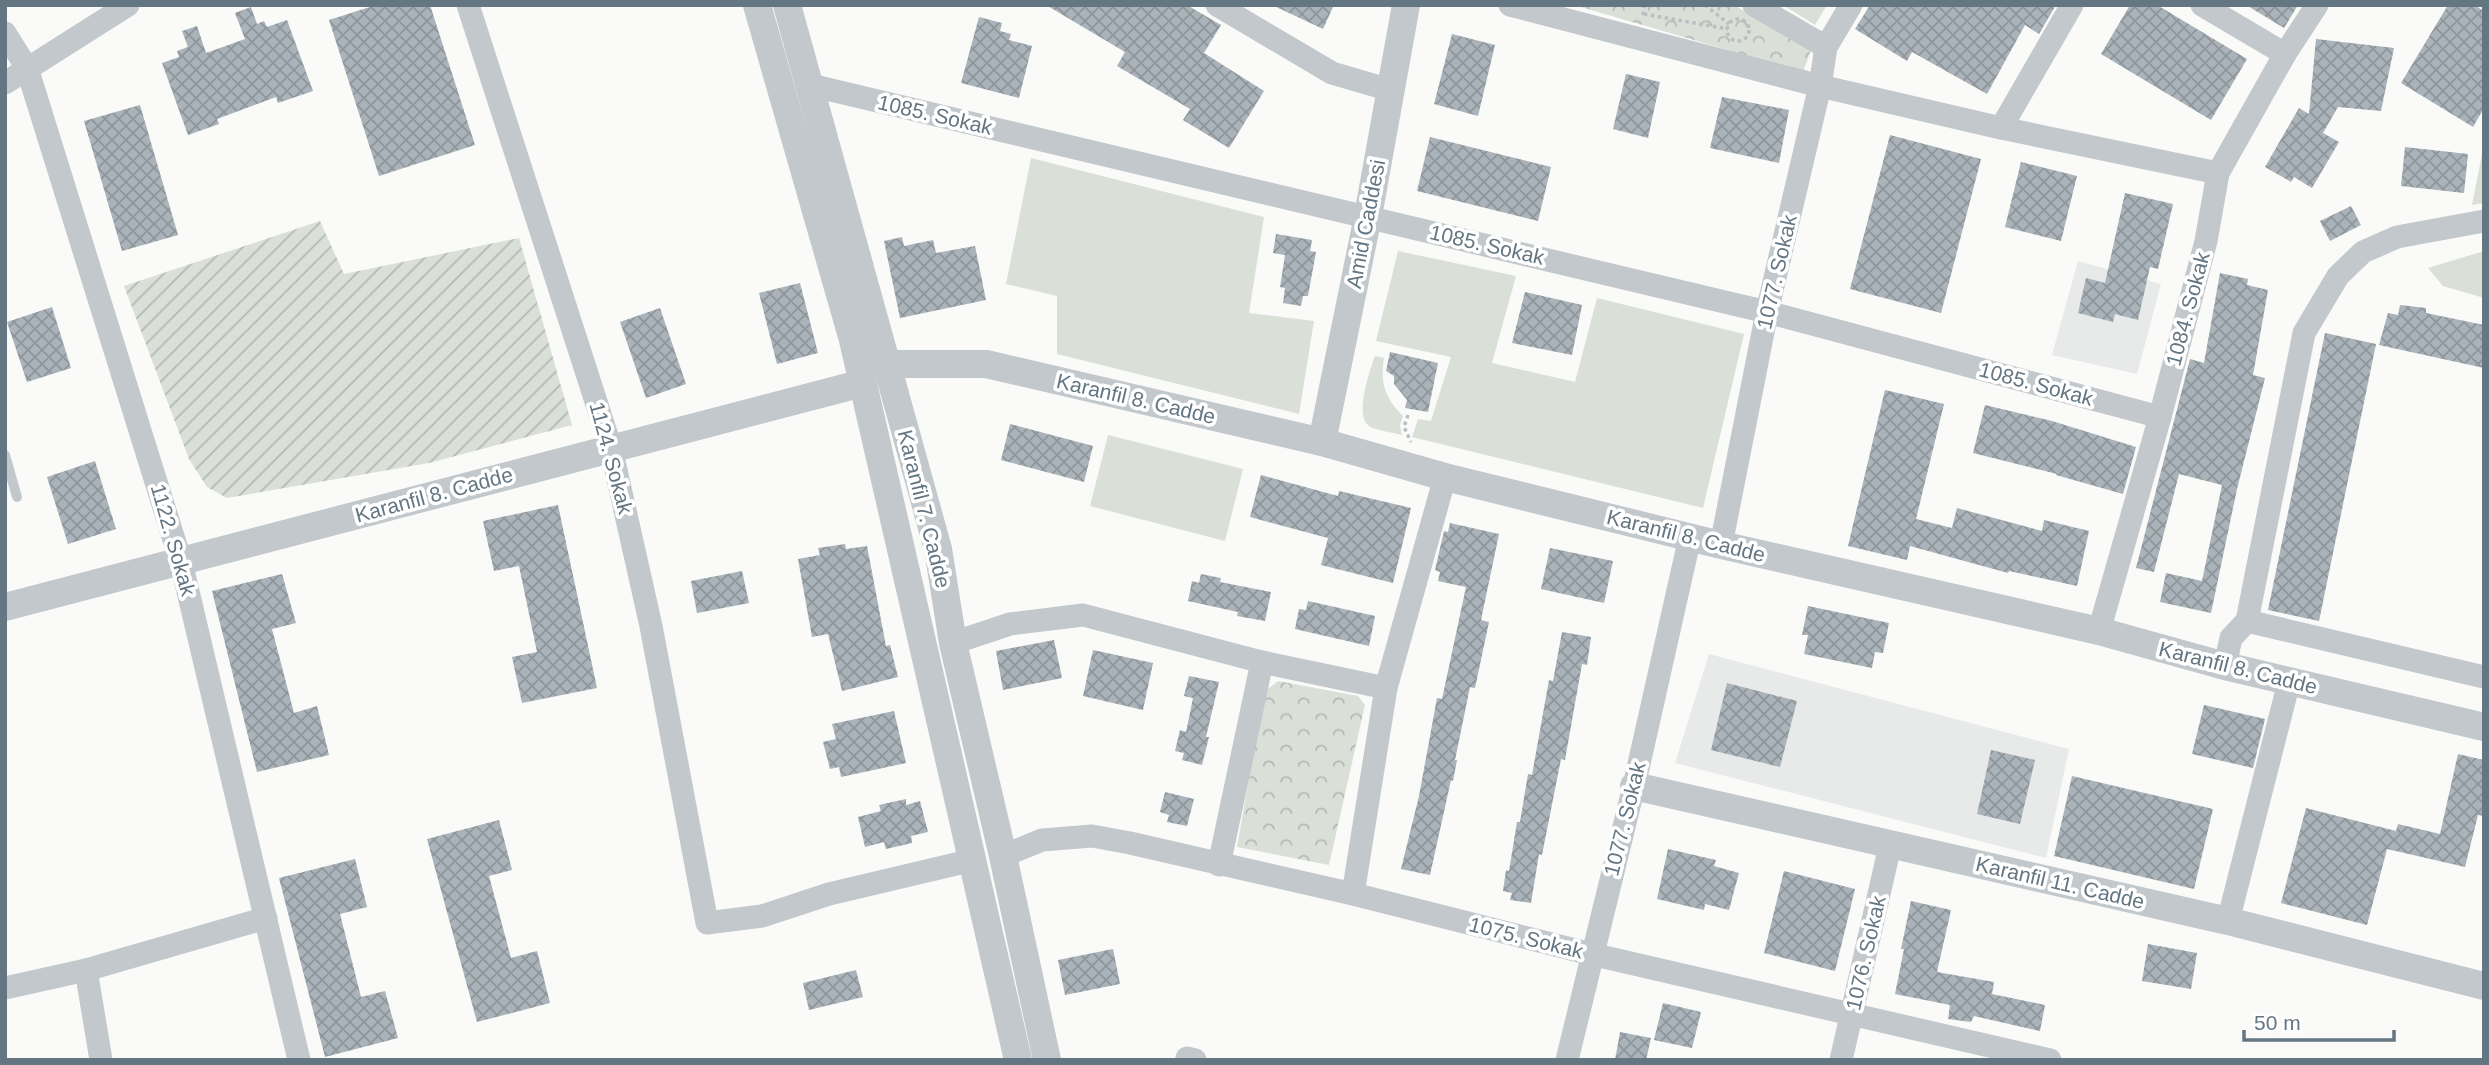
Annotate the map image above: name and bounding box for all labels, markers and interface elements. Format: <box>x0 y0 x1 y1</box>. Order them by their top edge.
street label: 1085. Sokak <box>876 90 995 139</box>
street label: Amid Caddesi <box>1342 158 1389 290</box>
street label: 1077. Sokak <box>1752 212 1801 331</box>
street label: 1085. Sokak <box>1428 220 1547 269</box>
street label: 1084. Sokak <box>2161 249 2214 368</box>
street label: 1085. Sokak <box>1977 357 2096 410</box>
street label: Karanfil 8. Cadde <box>1054 369 1218 428</box>
street label: 1124. Sokak <box>585 399 638 517</box>
street label: Karanfil 7. Cadde <box>894 427 955 590</box>
street label: Karanfil 8. Cadde <box>353 462 515 527</box>
street label: 1122. Sokak <box>147 481 201 599</box>
street label: Karanfil 8. Cadde <box>1605 505 1768 566</box>
street label: Karanfil 8. Cadde <box>2157 637 2320 698</box>
street label: 1077. Sokak <box>1599 759 1650 878</box>
street label: Karanfil 11. Cadde <box>1974 852 2147 913</box>
street label: 1076. Sokak <box>1841 893 1890 1012</box>
street label: 1075. Sokak <box>1467 912 1586 963</box>
scale bar <box>2244 998 2394 1042</box>
text: 50 m <box>2254 1011 2301 1034</box>

